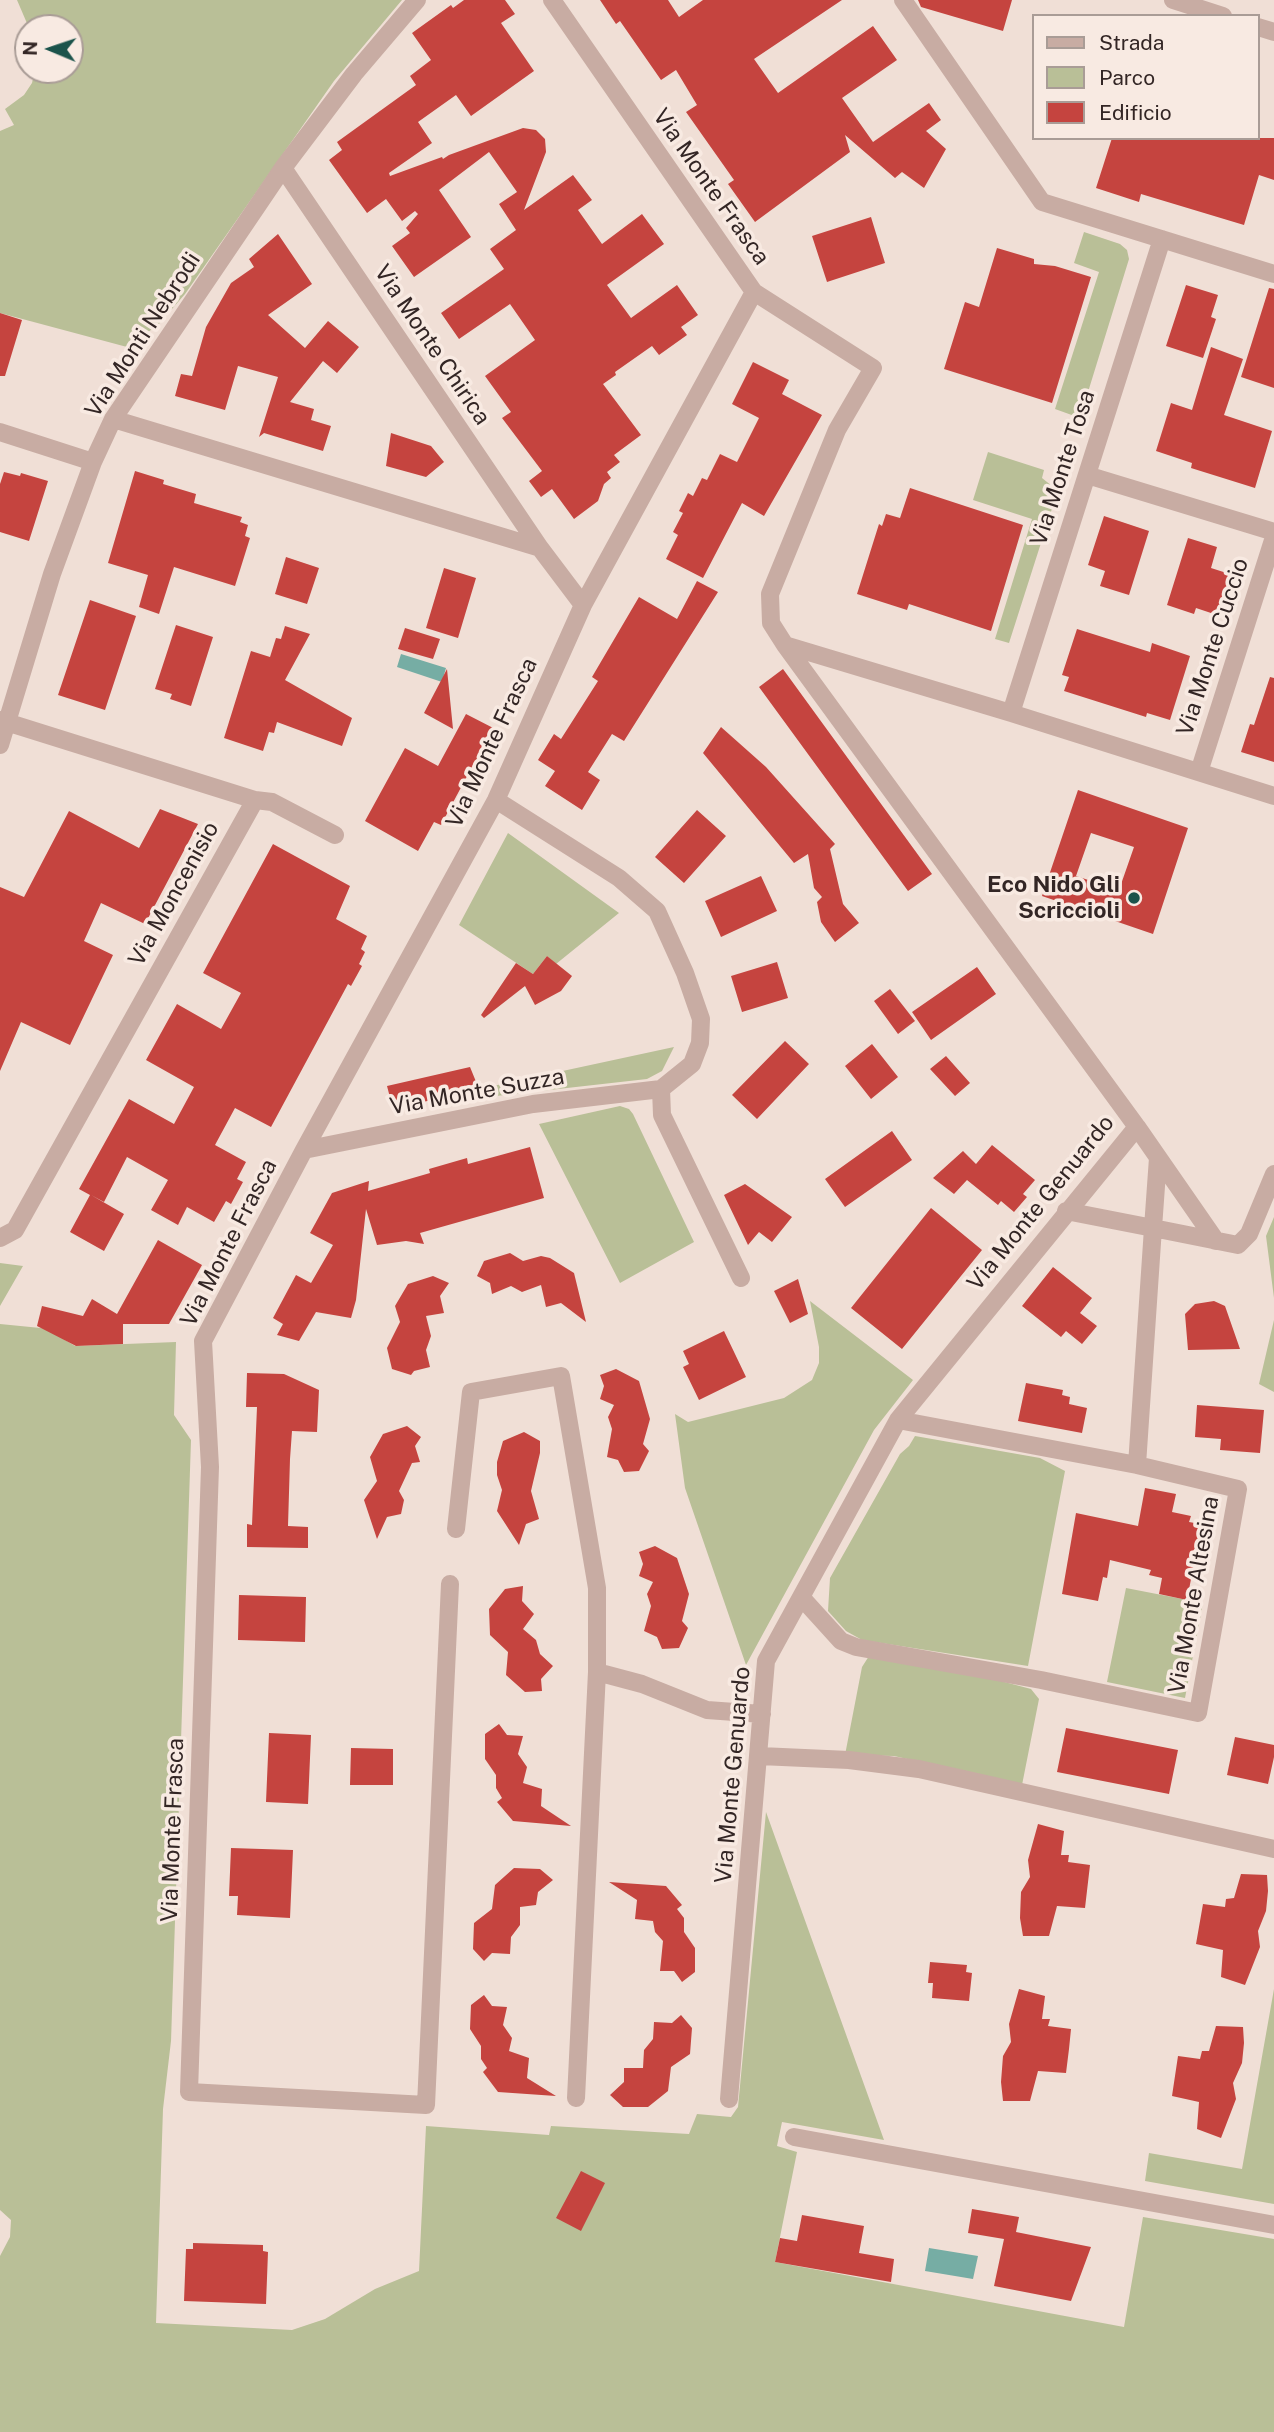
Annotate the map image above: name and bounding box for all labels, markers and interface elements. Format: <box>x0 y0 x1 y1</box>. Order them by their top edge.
north arrow <box>14 14 84 84</box>
legend <box>1032 14 1260 140</box>
text: Strada <box>1099 30 1164 55</box>
text: N <box>19 41 41 56</box>
text: Parco <box>1099 65 1155 90</box>
text: Edificio <box>1099 100 1172 125</box>
street label: Via Monte Frasca <box>647 104 775 270</box>
street label: Via Monti Nebrodi <box>79 247 207 423</box>
street label: Via Monte Chirica <box>368 260 496 430</box>
street label: Via Monte Tosa <box>1025 387 1101 549</box>
street label: Via Monte Cuccio <box>1171 555 1255 739</box>
street label: Via Monte Frasca <box>441 654 543 832</box>
street label: Via Moncenisio <box>123 817 225 971</box>
place label: Eco Nido Gli Scriccioli <box>987 871 1120 925</box>
marker: Eco Nido Gli Scriccioli <box>1126 890 1142 906</box>
street label: Via Monte Suzza <box>388 1063 566 1121</box>
street label: Via Monte Genuardo <box>962 1110 1120 1296</box>
street label: Via Monte Frasca <box>175 1155 283 1331</box>
street label: Via Monte Altesina <box>1163 1494 1225 1696</box>
street label: Via Monte Genuardo <box>710 1665 756 1885</box>
street label: Via Monte Frasca <box>156 1737 190 1923</box>

